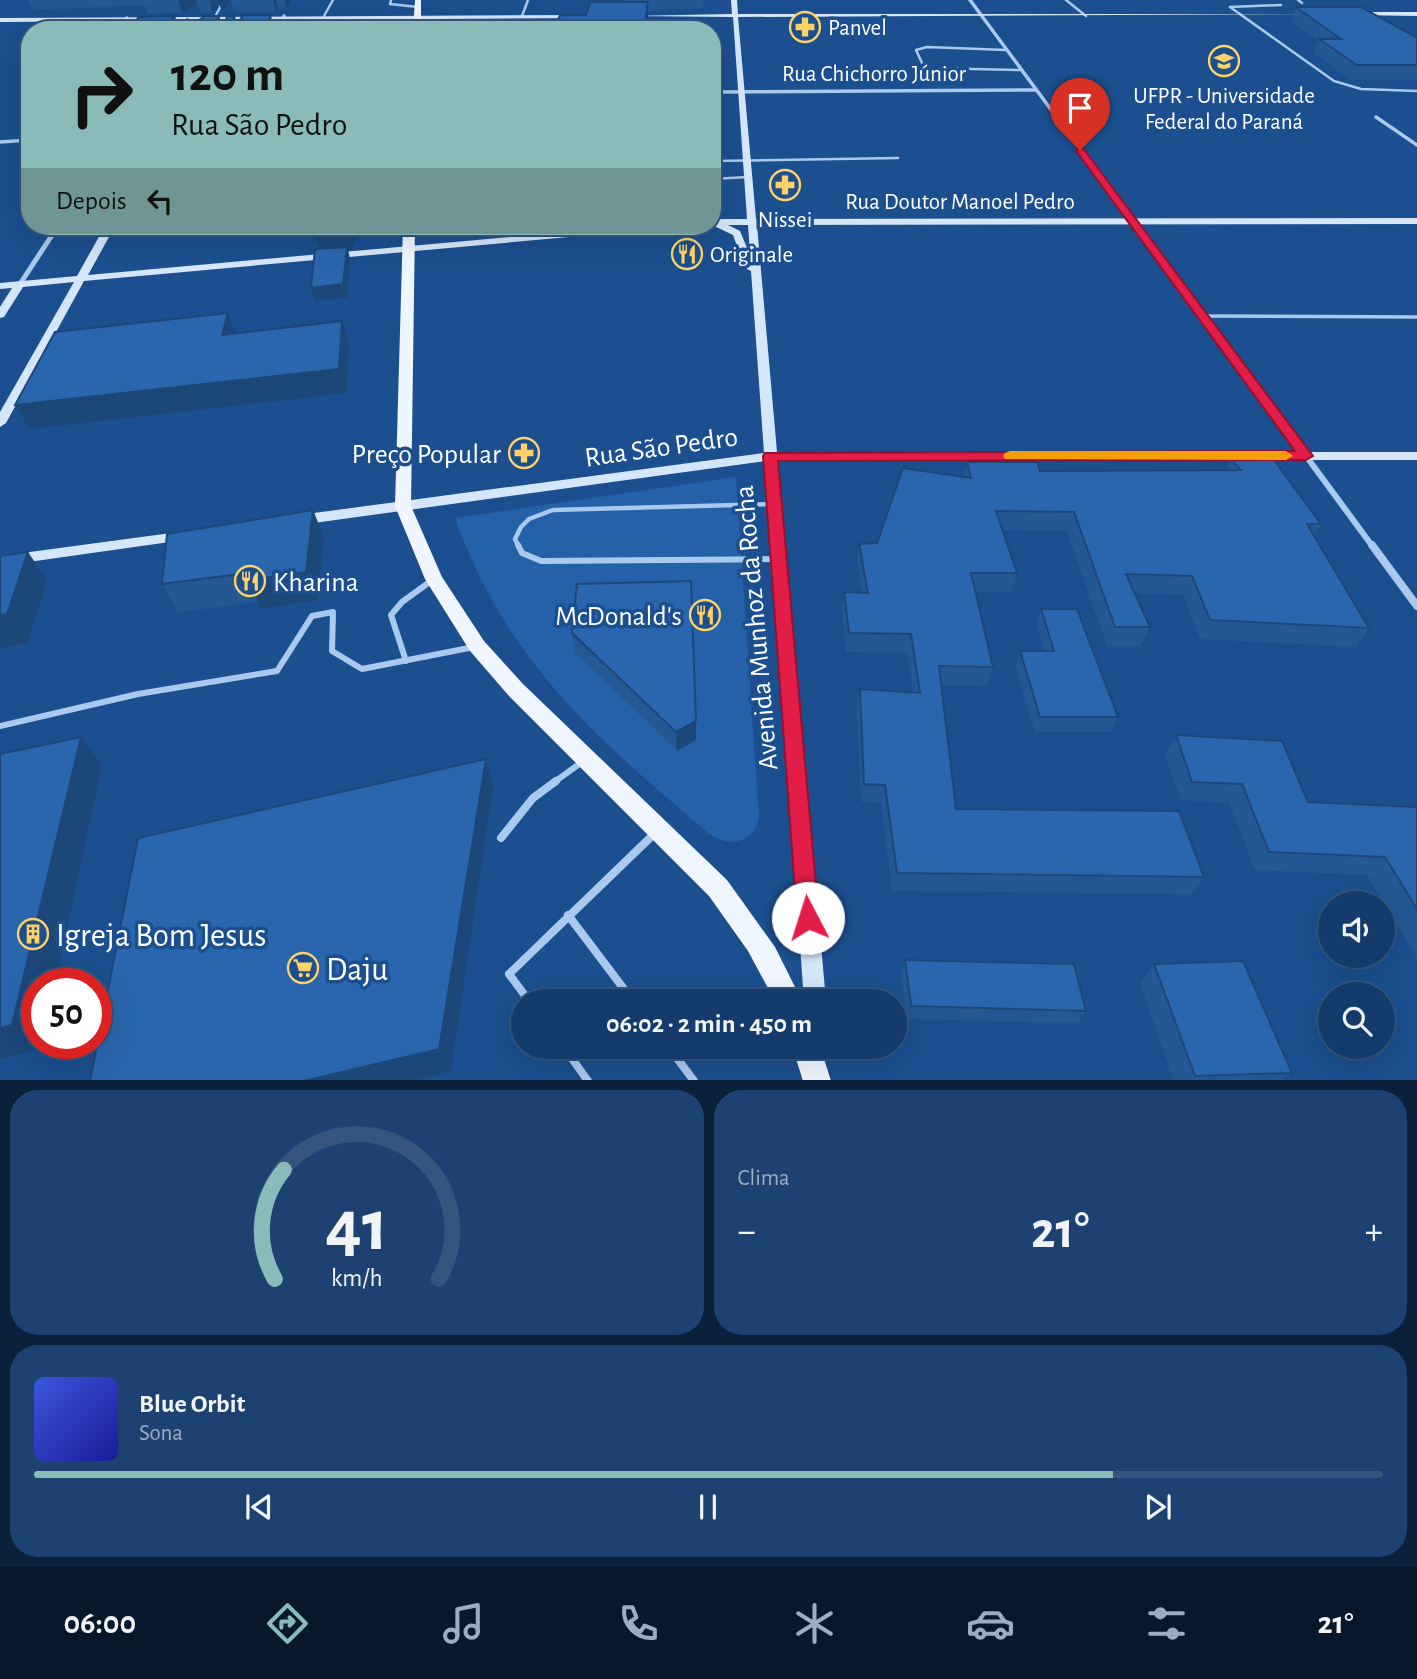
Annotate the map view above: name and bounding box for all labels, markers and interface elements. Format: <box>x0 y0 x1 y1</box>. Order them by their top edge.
pharmacy icon: Panvel <box>788 10 822 44</box>
place label: Panvel <box>828 17 887 40</box>
school or university icon: UFPR - Universidade Federal do Paraná <box>1207 44 1241 78</box>
icon: right <box>56 49 147 140</box>
text: 120 m <box>171 51 284 100</box>
street label: Rua Chichorro Júnior <box>782 63 967 86</box>
pin <box>1050 78 1110 150</box>
place label: UFPR - Universidade Federal do Paraná <box>1133 85 1315 134</box>
icon: arrive <box>1061 89 1099 127</box>
text: Rua São Pedro <box>171 109 347 141</box>
pharmacy icon: Nissei <box>768 168 802 202</box>
icon: left <box>141 182 179 220</box>
text: Depois <box>56 188 127 214</box>
street label: Rua Doutor Manoel Pedro <box>845 191 1075 214</box>
place label: Nissei <box>758 209 812 232</box>
restaurant icon: Originale <box>670 237 704 271</box>
place label: Originale <box>710 244 793 267</box>
street label: Rua São Pedro <box>583 423 740 473</box>
pharmacy icon: Preço Popular <box>507 436 541 470</box>
place label: Preço Popular <box>351 441 501 469</box>
street label: Avenida Munhoz da Rocha <box>731 484 783 771</box>
restaurant icon: Kharina <box>233 564 267 598</box>
place label: Kharina <box>273 569 359 597</box>
restaurant icon: McDonald's <box>688 598 722 632</box>
place label: McDonald's <box>555 603 682 631</box>
position arrow <box>771 881 845 955</box>
map controls <box>1318 891 1395 1059</box>
button: sound <box>1318 891 1395 968</box>
building icon: Igreja Bom Jesus <box>16 917 50 951</box>
place label: Igreja Bom Jesus <box>56 920 267 953</box>
supermarket icon: Daju <box>286 951 320 985</box>
place label: Daju <box>326 954 388 987</box>
speed limit sign: 50 <box>21 968 112 1059</box>
button: search <box>1318 982 1395 1059</box>
text: 06:02 · 2 min · 450 m <box>606 1011 812 1037</box>
text: Clima <box>738 1167 790 1190</box>
text: 41 <box>325 1191 388 1264</box>
text: 21° <box>1031 1205 1089 1257</box>
text: − <box>738 1213 756 1251</box>
text: + <box>1365 1213 1383 1251</box>
text: km/h <box>331 1265 383 1290</box>
text: Blue Orbit <box>139 1391 245 1417</box>
text: Sona <box>139 1422 183 1445</box>
icon: previous <box>240 1488 278 1526</box>
icon: pause <box>689 1488 727 1526</box>
icon: next <box>1139 1488 1177 1526</box>
icon: directions <box>263 1599 312 1648</box>
icon: music <box>439 1599 488 1648</box>
icon: phone <box>614 1599 663 1648</box>
icon: climate <box>790 1599 839 1648</box>
icon: car <box>966 1599 1015 1648</box>
icon: filters <box>1142 1599 1191 1648</box>
text: 06:00 <box>63 1607 136 1639</box>
text: 21° <box>1318 1607 1354 1639</box>

